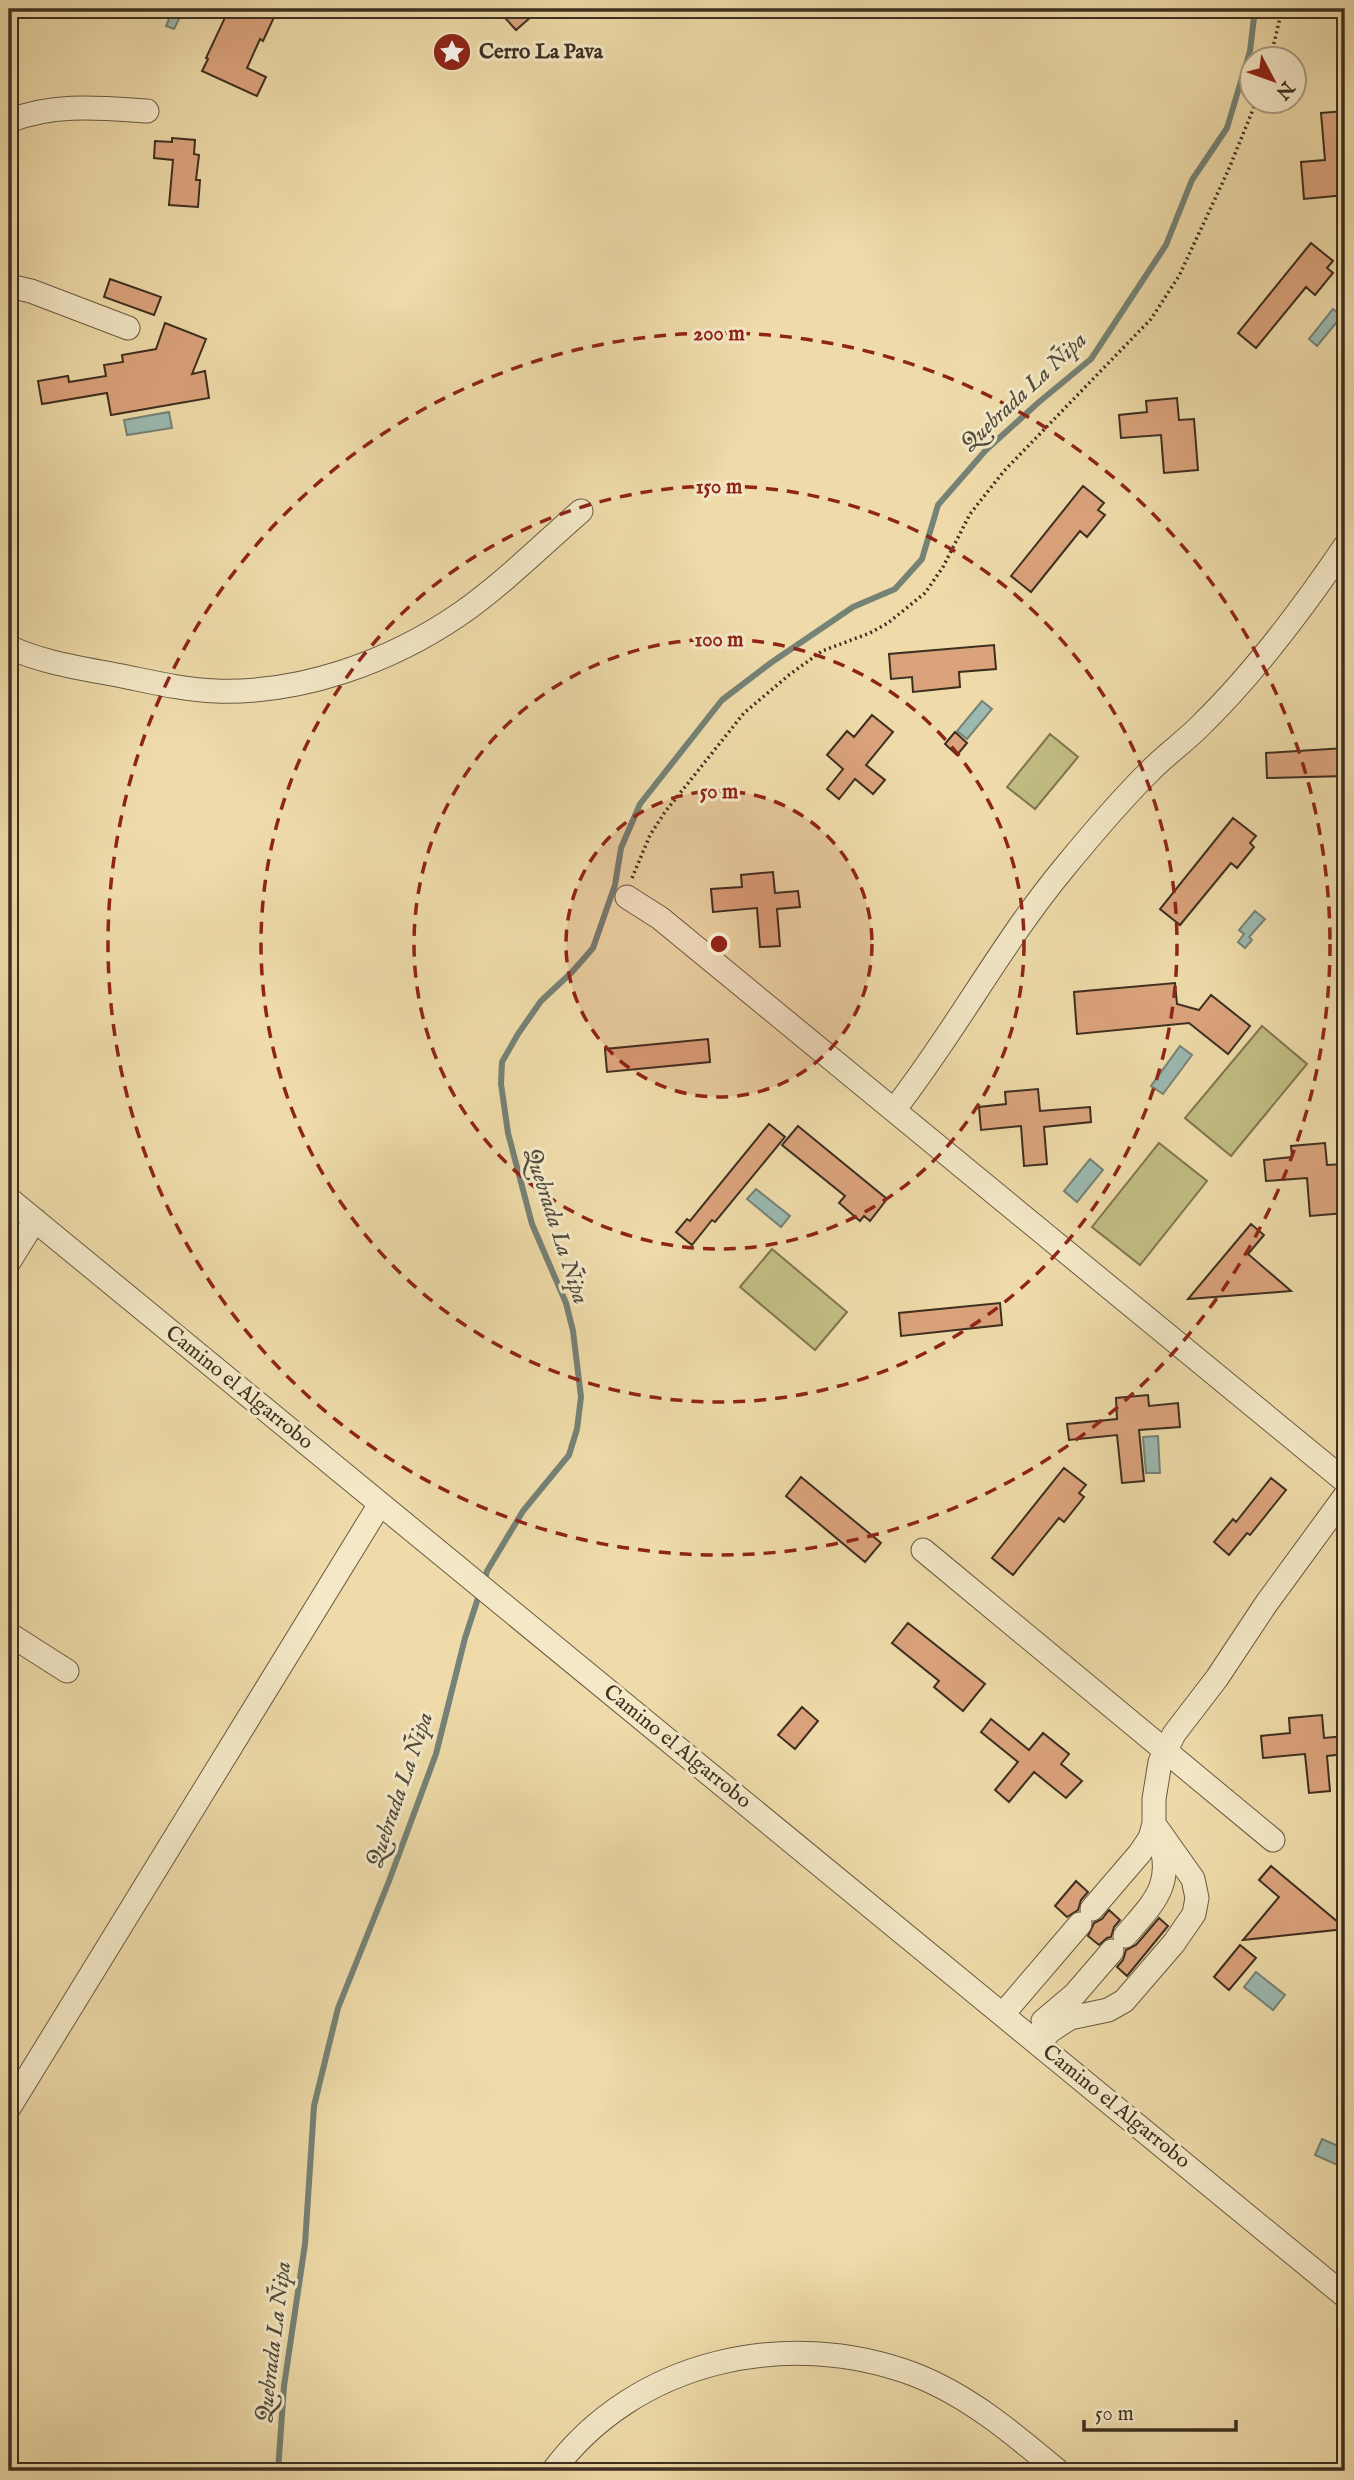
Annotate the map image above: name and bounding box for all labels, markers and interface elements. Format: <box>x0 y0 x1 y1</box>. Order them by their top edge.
place icon: Cerro La Pava <box>431 31 473 73</box>
place label: Cerro La Pava <box>479 39 604 66</box>
north arrow <box>1238 46 1308 116</box>
text: N <box>1270 75 1299 104</box>
text: 200 m <box>693 321 745 348</box>
water label: Quebrada La Ñipa <box>954 325 1094 459</box>
text: 150 m <box>696 474 743 501</box>
text: 100 m <box>694 627 744 654</box>
text: 50 m <box>700 779 739 806</box>
centre of rings <box>707 932 731 956</box>
water label: Quebrada La Ñipa <box>516 1144 596 1308</box>
street label: Camino el Algarrobo <box>160 1320 318 1456</box>
street label: Camino el Algarrobo <box>598 1679 756 1815</box>
water label: Quebrada La Ñipa <box>359 1708 441 1872</box>
street label: Camino el Algarrobo <box>1037 2039 1195 2175</box>
water label: Quebrada La Ñipa <box>249 2260 299 2424</box>
scale bar <box>1084 2389 1237 2433</box>
text: 50 m <box>1095 2401 1134 2428</box>

